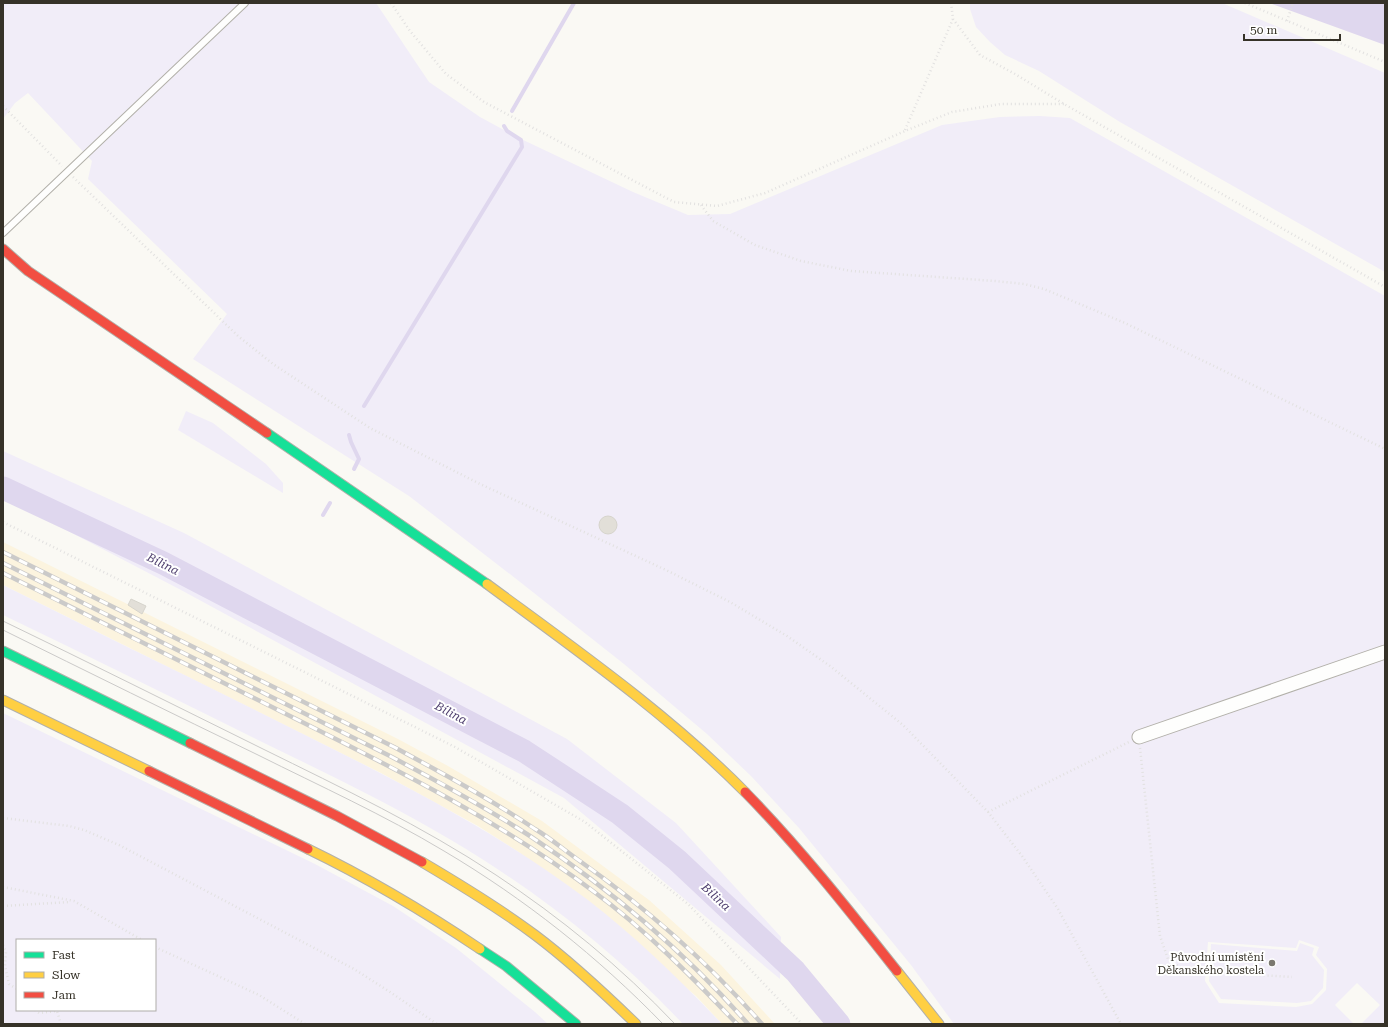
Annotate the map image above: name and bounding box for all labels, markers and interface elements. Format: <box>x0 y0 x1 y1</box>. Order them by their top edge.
scale bar <box>1244 16 1340 42</box>
text: 50 m <box>1250 23 1277 37</box>
water label: Bílina <box>144 550 181 578</box>
water label: Bílina <box>432 698 469 727</box>
water label: Bílina <box>698 880 733 914</box>
legend <box>16 939 156 1011</box>
text: Fast <box>52 948 76 962</box>
place label: Původní umístění Děkanského kostela <box>1158 951 1264 977</box>
marker: Původní umístění Děkanského kostela <box>1267 958 1277 968</box>
text: Slow <box>52 968 80 982</box>
text: Jam <box>52 988 76 1002</box>

